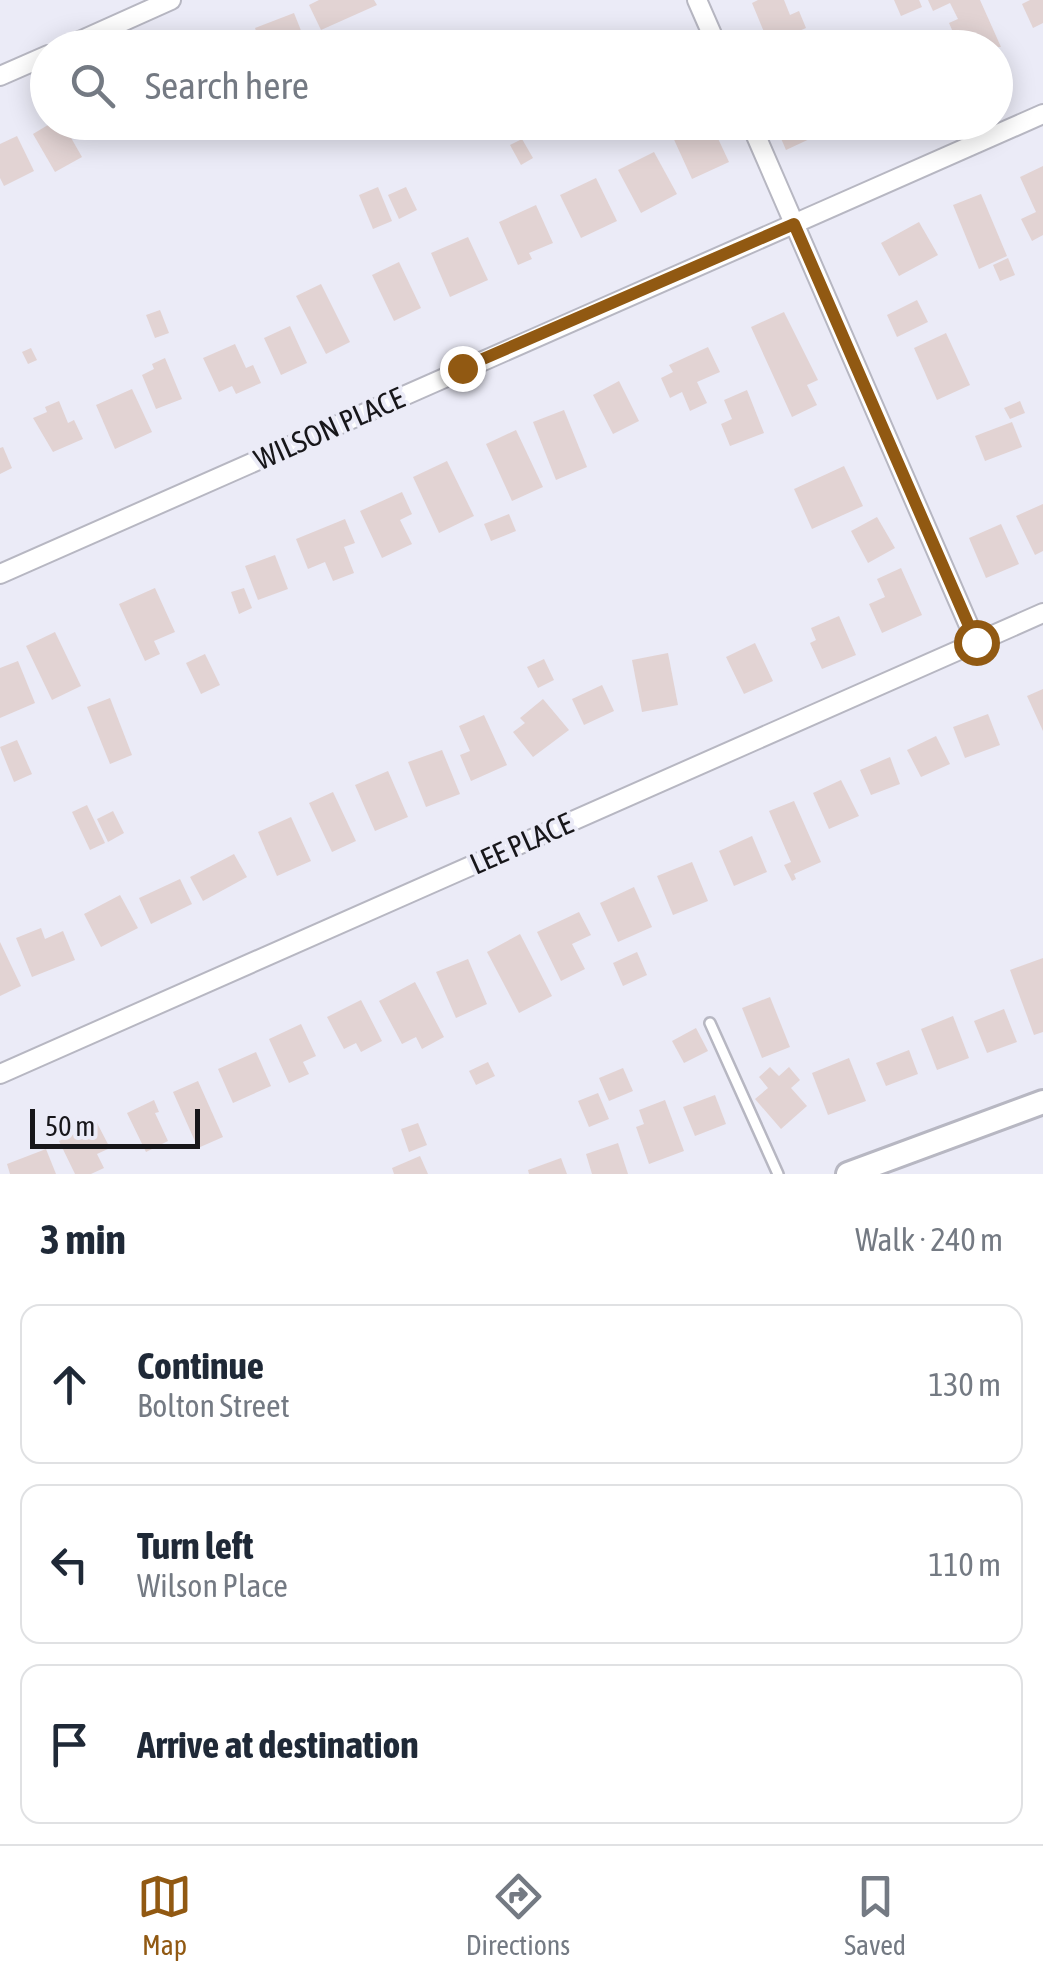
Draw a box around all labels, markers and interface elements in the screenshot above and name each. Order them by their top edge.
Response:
search box [30,30,1013,140]
icon: search [65,58,120,113]
text: Search here [145,64,309,107]
route end [440,346,486,392]
street label: WILSON PLACE [249,380,409,476]
route start [954,620,1000,666]
street label: LEE PLACE [464,805,578,881]
scale bar [30,1104,200,1148]
text: 50 m [45,1110,95,1142]
text: 3 min [40,1215,126,1263]
text: Walk · 240 m [855,1221,1003,1258]
text: Continue [137,1344,264,1387]
icon: ahead [42,1357,97,1412]
text: 130 m [928,1366,1001,1403]
text: Bolton Street [137,1387,290,1424]
text: Turn left [137,1524,253,1567]
icon: left [42,1537,97,1592]
text: 110 m [928,1546,1001,1583]
text: Wilson Place [137,1567,288,1604]
icon: arrive [42,1717,97,1772]
text: Arrive at destination [137,1723,419,1766]
tab: Map [137,1869,192,1961]
tab: Directions [466,1869,570,1961]
tab: Saved [844,1869,906,1961]

